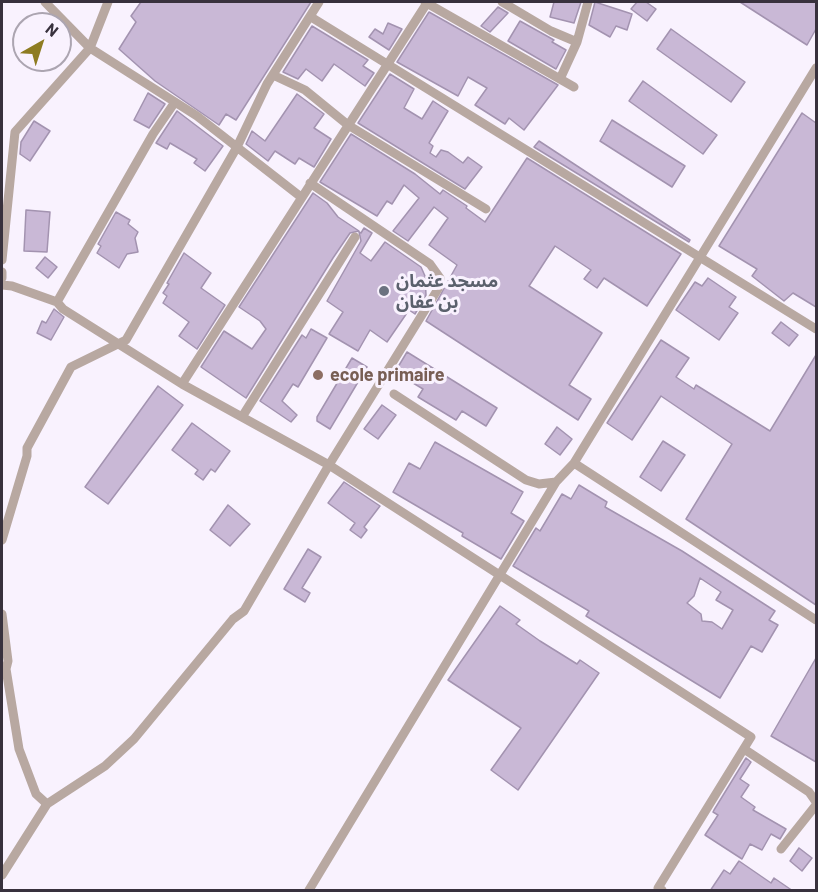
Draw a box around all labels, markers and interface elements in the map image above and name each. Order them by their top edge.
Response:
north arrow [12,12,72,72]
text: N [42,18,62,40]
place label: مسجد عثمان بن عفان [396,270,498,312]
marker: مسجد عثمان بن عفان [377,284,391,298]
place label: ecole primaire [330,364,445,386]
marker: ecole primaire [311,368,325,382]

